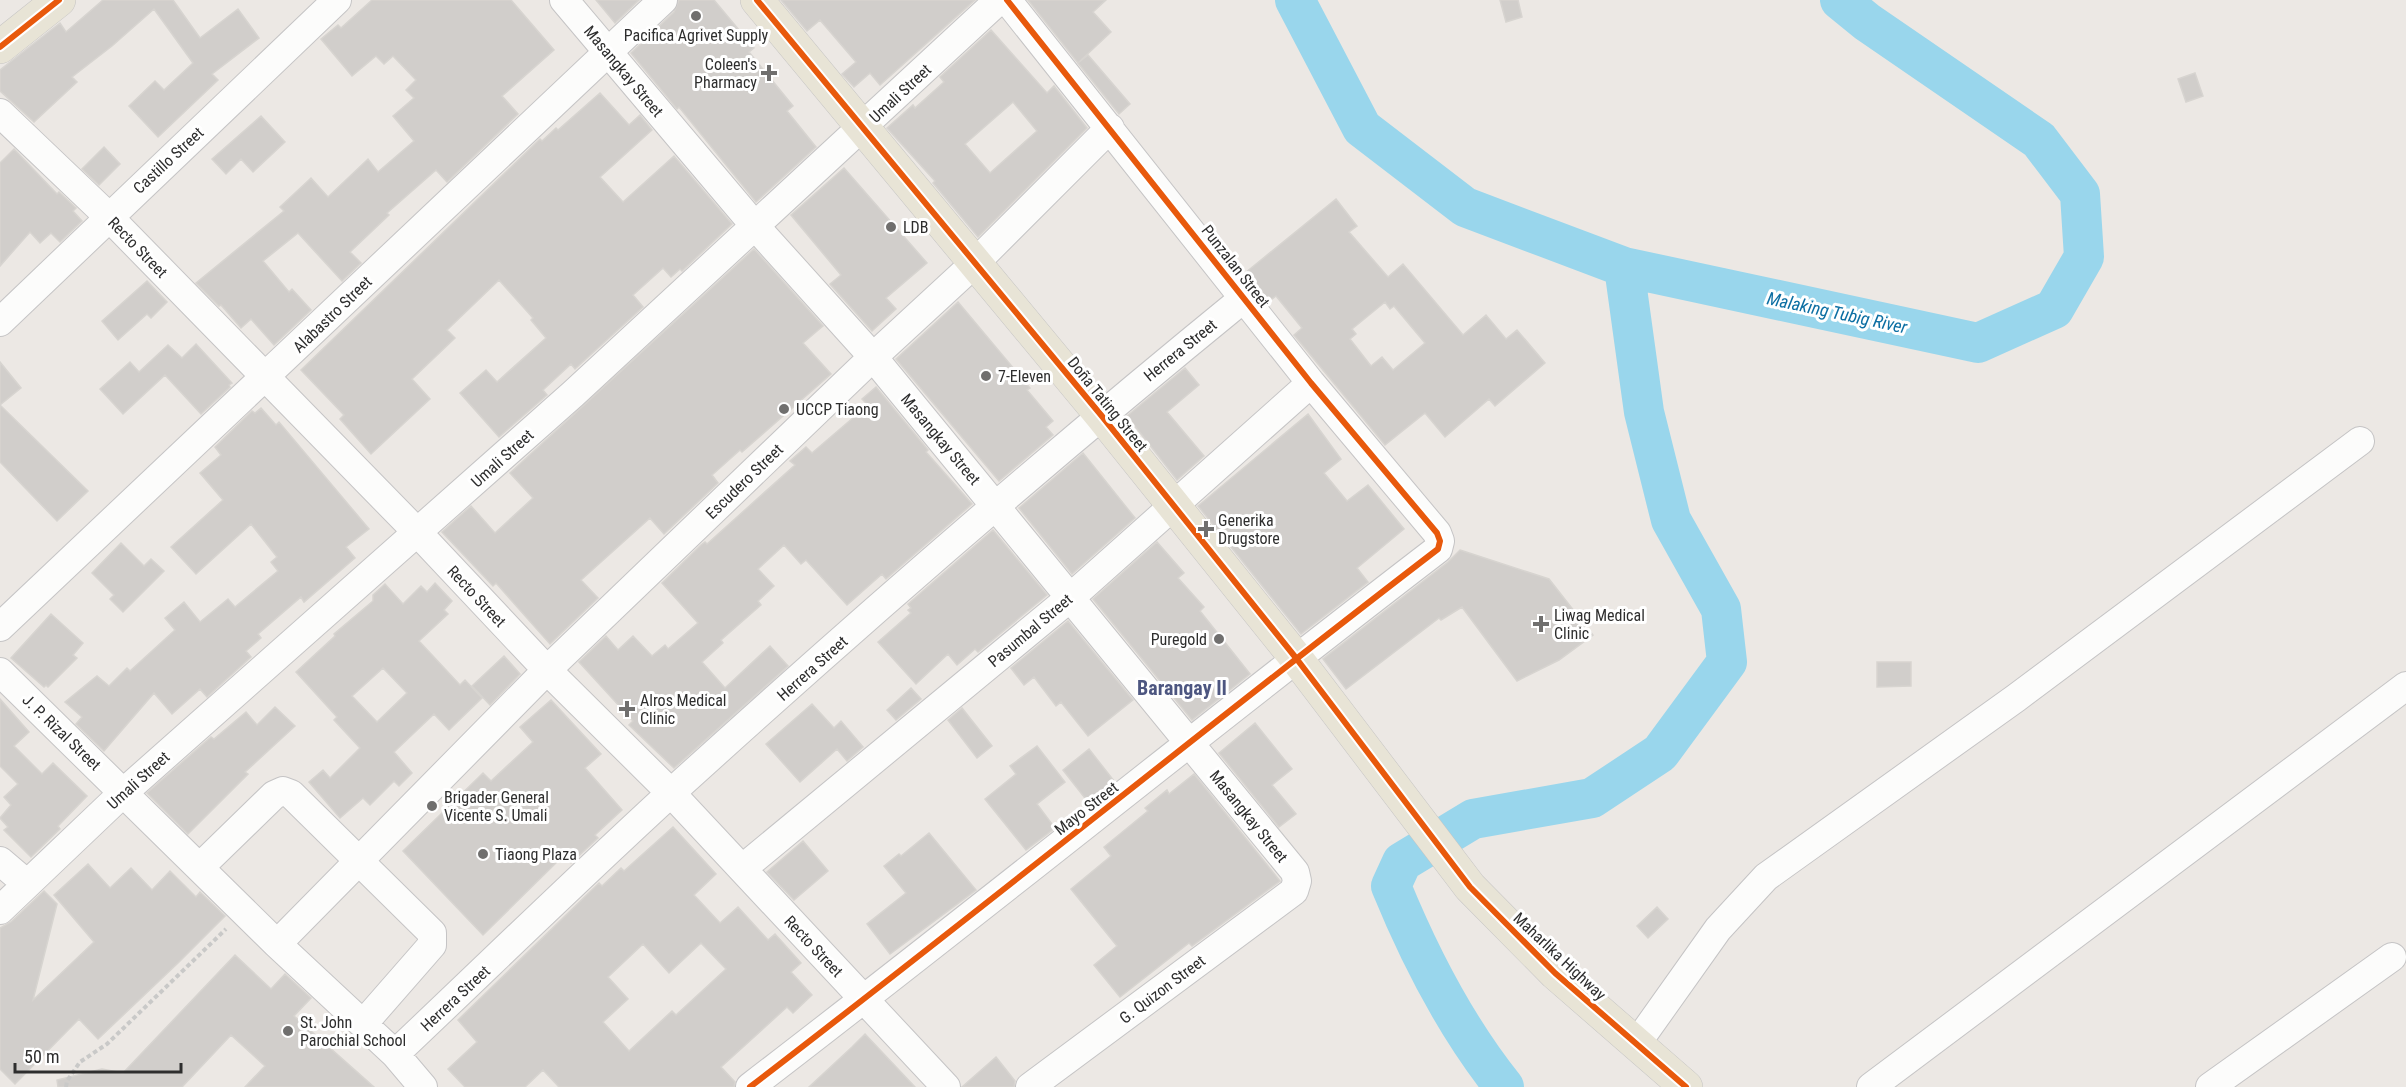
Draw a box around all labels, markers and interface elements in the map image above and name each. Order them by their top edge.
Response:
marker: Pacifica Agrivet Supply [689,9,703,23]
street label: Masangkay Street [580,22,667,121]
place label: Pacifica Agrivet Supply [624,26,769,45]
place label: Coleen's Pharmacy [694,55,757,92]
street label: Umali Street [866,60,935,127]
marker: Coleen's Pharmacy [762,66,776,80]
street label: Castillo Street [129,123,208,198]
street label: Recto Street [104,213,171,282]
place label: LDB [903,218,928,237]
marker: LDB [884,220,898,234]
street label: Punzalan Street [1198,221,1274,311]
street label: Alabastro Street [289,272,376,357]
water label: Malaking Tubig River [1765,287,1910,338]
street label: Herrera Street [1140,315,1221,385]
street label: Doña Tating Street [1064,353,1152,456]
place label: 7-Eleven [998,367,1051,386]
marker: 7-Eleven [979,369,993,383]
street label: Masangkay Street [897,390,984,489]
place label: UCCP Tiaong [796,400,879,419]
marker: UCCP Tiaong [777,402,791,416]
street label: Umali Street [467,425,538,491]
street label: Escudero Street [702,440,787,523]
place label: Generika Drugstore [1218,511,1280,548]
marker: Generika Drugstore [1199,522,1213,536]
street label: Recto Street [443,562,510,631]
street label: Pasumbal Street [984,590,1076,671]
place label: Liwag Medical Clinic [1554,606,1645,643]
marker: Liwag Medical Clinic [1532,615,1550,633]
place label: Puregold [1151,630,1207,649]
street label: Herrera Street [773,632,852,705]
marker: Puregold [1212,632,1226,646]
district label: Barangay II [1137,676,1227,700]
street label: J. P. Rizal Street [19,690,105,775]
place label: Alros Medical Clinic [640,691,727,728]
marker: Alros Medical Clinic [618,700,636,718]
street label: Umali Street [103,747,174,813]
street label: Masangkay Street [1206,766,1292,866]
street label: Mayo Street [1051,778,1122,839]
place label: Brigader General Vicente S. Umali [444,788,549,825]
marker: Brigader General Vicente S. Umali [425,799,439,813]
place label: Tiaong Plaza [495,845,577,864]
marker: Tiaong Plaza [476,847,490,861]
street label: Maharlika Highway [1509,909,1610,1004]
street label: Recto Street [780,912,847,981]
street label: G. Quizon Street [1116,951,1209,1028]
street label: Herrera Street [417,961,494,1035]
place label: St. John Parochial School [300,1013,406,1050]
marker: St. John Parochial School [281,1024,295,1038]
scale bar [15,1036,182,1074]
text: 50 m [24,1046,59,1067]

